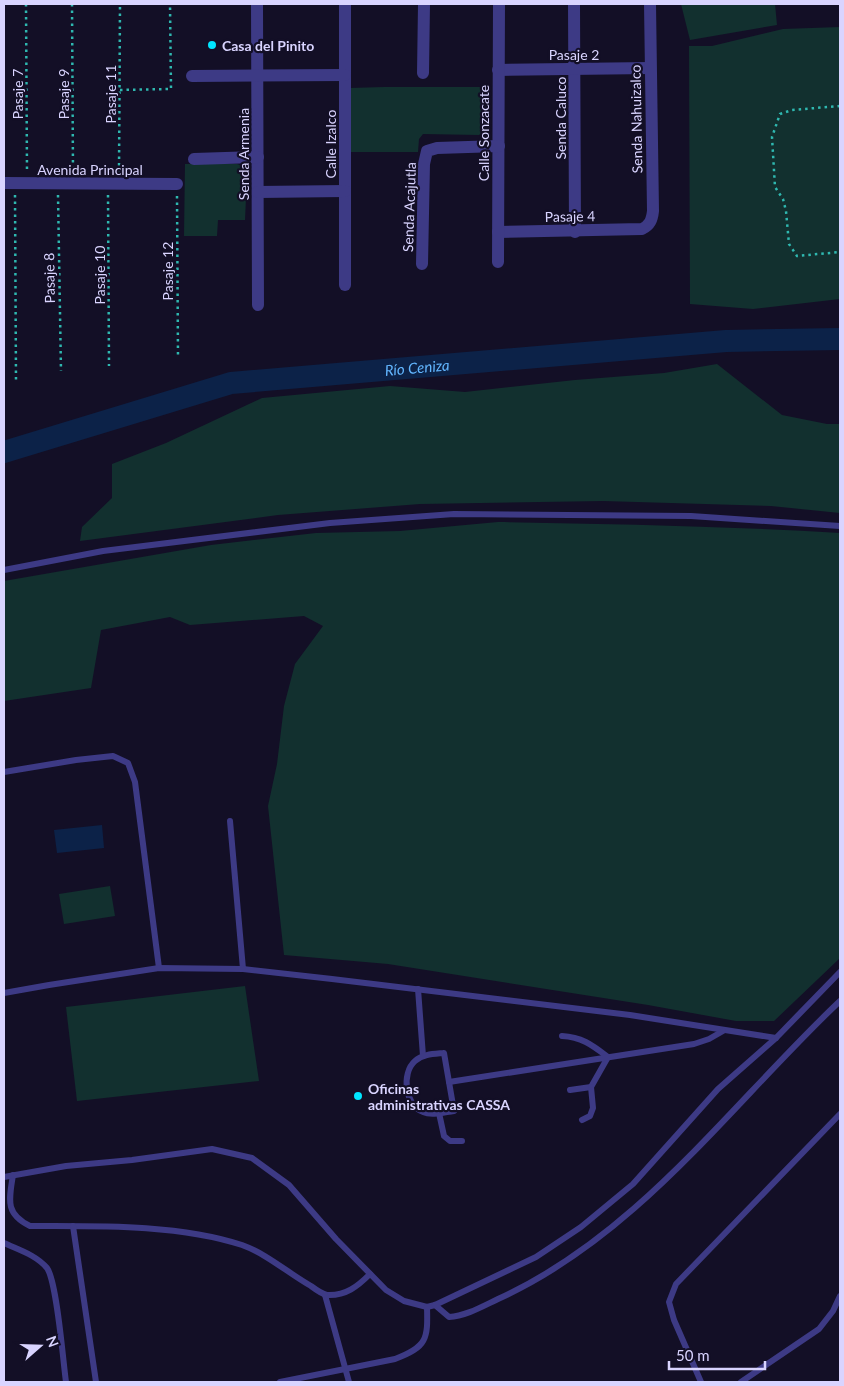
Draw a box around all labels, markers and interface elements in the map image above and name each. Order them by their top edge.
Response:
place label: Casa del Pinito [222,37,314,54]
marker: Casa del Pinito [206,39,218,51]
street label: Pasaje 2 [549,46,599,63]
street label: Senda Nahuizalco [627,64,645,173]
street label: Pasaje 11 [102,65,119,123]
street label: Pasaje 7 [9,69,26,119]
street label: Pasaje 9 [55,69,72,119]
street label: Senda Caluco [552,76,569,160]
street label: Calle Sonzacate [475,85,492,181]
street label: Senda Armenia [235,108,252,200]
street label: Calle Izalco [322,110,339,178]
street label: Avenida Principal [37,161,143,178]
street label: Senda Acajutla [399,162,419,252]
street label: Pasaje 4 [545,207,595,225]
street label: Pasaje 12 [159,242,176,300]
street label: Pasaje 10 [91,246,108,304]
street label: Pasaje 8 [40,253,58,303]
water label: Río Ceniza [384,355,451,379]
place label: Oficinas administrativas CASSA [368,1080,510,1113]
marker: Oficinas administrativas CASSA [352,1090,364,1102]
north arrow [15,1321,65,1371]
text: N [43,1333,63,1349]
scale bar [669,1338,765,1370]
text: 50 m [676,1346,710,1364]

